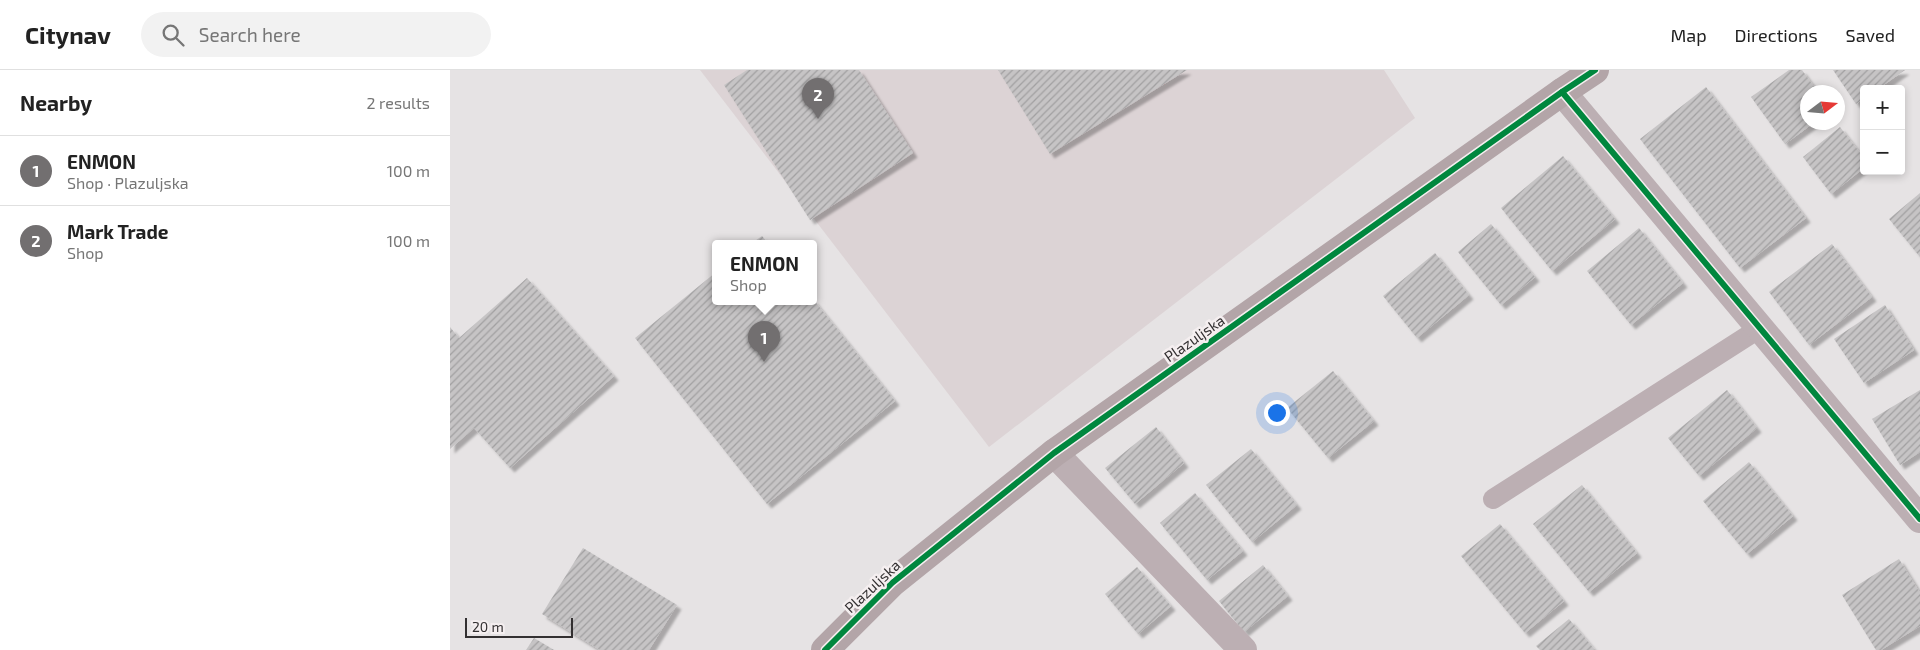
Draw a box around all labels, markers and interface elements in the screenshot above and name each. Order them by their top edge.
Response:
search box [141,12,491,57]
text: Citynav [25,20,111,49]
icon: search [159,21,187,49]
text: Search here [199,23,301,46]
text: Map [1670,24,1707,46]
text: Directions [1735,24,1818,46]
text: Saved [1846,24,1895,46]
pin: 2 [802,78,834,119]
north arrow [1800,85,1845,130]
map controls [1860,85,1905,175]
button: + [1860,85,1905,130]
text: Nearby [20,90,92,115]
text: 2 results [367,93,430,112]
button: − [1860,130,1905,175]
text: ENMON [67,150,136,173]
text: 1 [33,161,39,180]
text: 100 m [387,161,430,180]
text: Shop · Plazuljska [67,173,189,192]
text: Mark Trade [67,220,168,243]
text: 2 [31,231,41,250]
text: 100 m [387,231,430,250]
popup [712,240,817,305]
text: Shop [67,243,104,262]
text: ENMON [730,252,799,275]
text: Shop [730,275,767,294]
street label: Plazuljska [1160,311,1228,366]
pin: 1 [748,321,780,362]
your location [1264,400,1290,426]
street label: Plazuljska [840,556,904,617]
scale bar [465,615,572,638]
text: 20 m [472,618,504,635]

